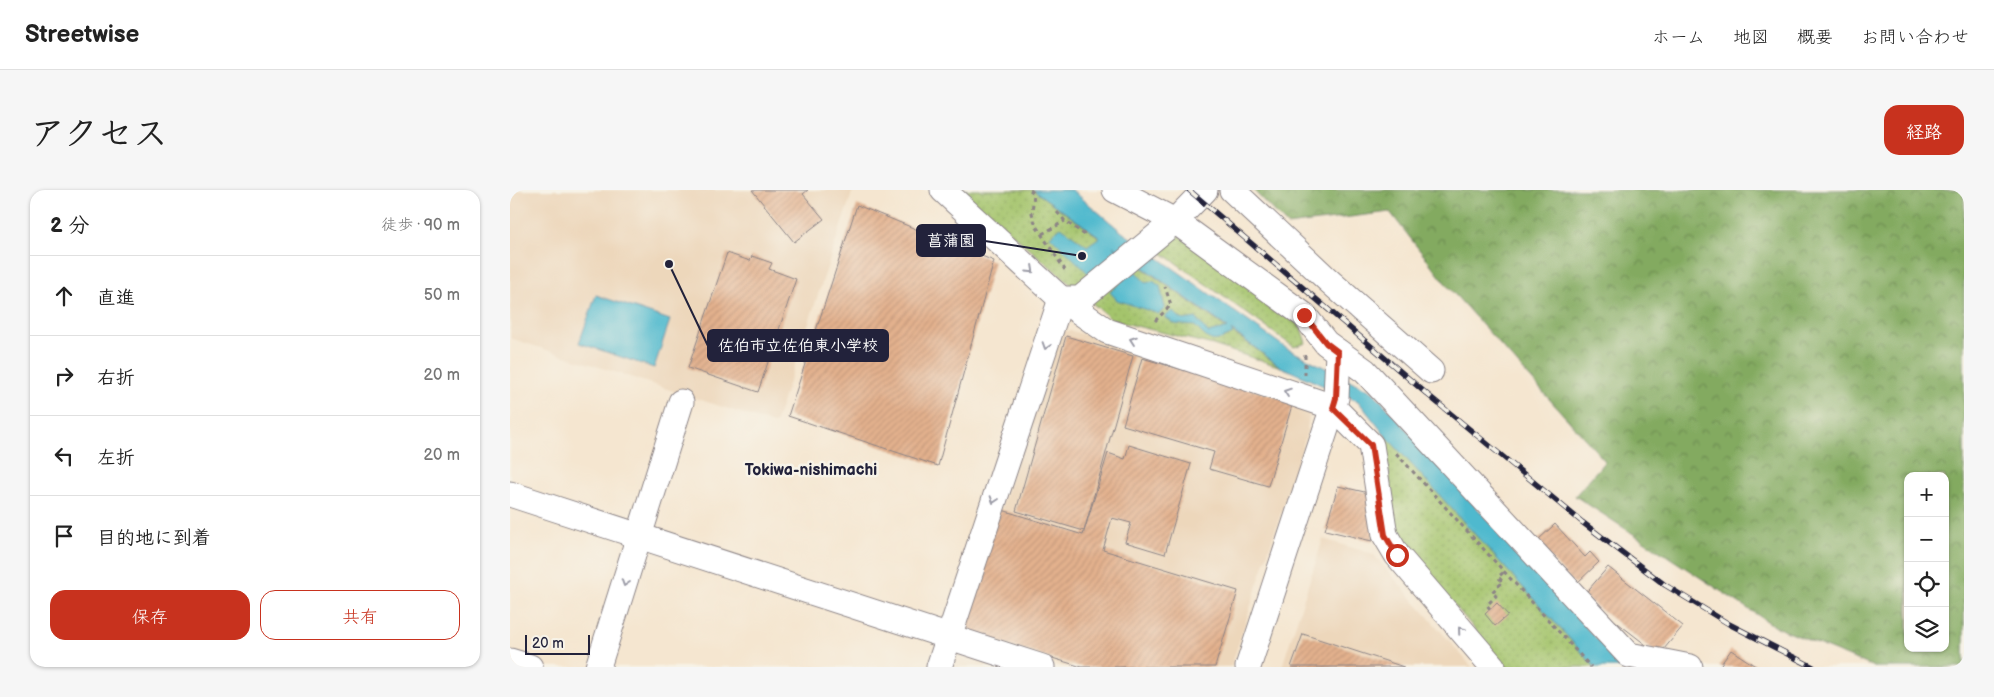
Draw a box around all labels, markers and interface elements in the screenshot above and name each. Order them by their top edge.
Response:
text: Streetwise [25,20,139,49]
text: ホーム [1652,27,1705,48]
text: 地図 [1733,27,1769,48]
text: 概要 [1797,27,1833,48]
text: お問い合わせ [1861,27,1969,48]
button: 経路 [1884,105,1964,155]
text: アクセス [30,113,168,156]
text: 2 分 [50,213,89,238]
text: 徒歩 · 90 m [381,216,460,235]
callout: 菖蒲園 [917,225,985,256]
text: 菖蒲園 [927,232,975,251]
one-way arrow [1025,264,1034,273]
icon: ahead [50,282,78,310]
text: 50 m [424,286,460,305]
text: 直進 [97,287,135,310]
route end [1293,304,1316,327]
callout: 佐伯市立佐伯東小学校 [708,330,888,361]
one-way arrow [1129,335,1138,345]
text: 佐伯市立佐伯東小学校 [718,337,878,356]
one-way arrow [1042,341,1052,349]
icon: right [50,362,78,390]
text: 20 m [424,366,460,385]
text: 右折 [97,367,135,390]
one-way arrow [1283,388,1292,398]
icon: left [50,442,78,470]
text: 20 m [424,446,460,465]
text: 左折 [97,447,135,470]
district label: Tokiwa-nishimachi [745,461,877,480]
map controls [1904,472,1949,652]
button: + [1904,472,1949,517]
one-way arrow [990,495,1000,503]
button: − [1904,517,1949,562]
icon: arrive [50,522,78,550]
text: 目的地に到着 [97,527,211,550]
route start [1386,544,1409,567]
button: locate [1904,562,1949,607]
one-way arrow [620,578,630,587]
button: 保存 [50,590,250,640]
button: 共有 [260,590,460,640]
button: layers [1904,607,1949,652]
one-way arrow [1458,627,1467,636]
scale bar [525,632,590,655]
text: 20 m [532,635,564,652]

